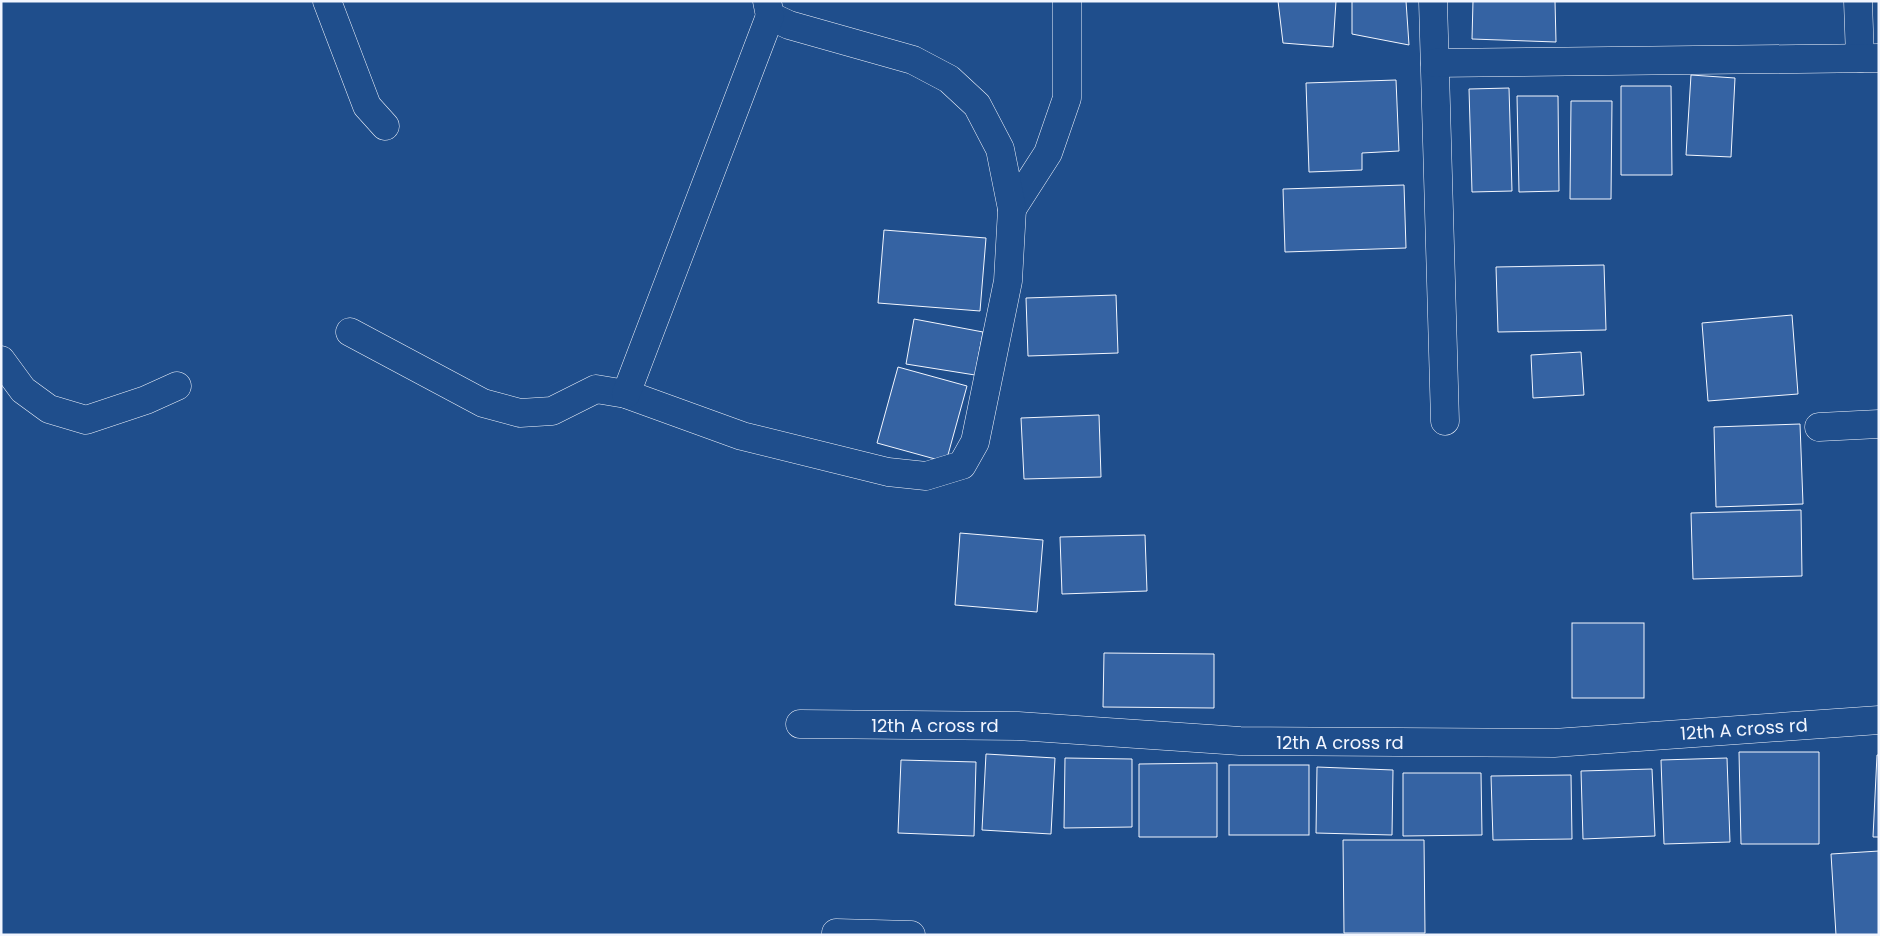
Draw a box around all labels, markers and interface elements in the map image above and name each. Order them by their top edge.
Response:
street label: 12th A cross rd [1679,712,1809,746]
street label: 12th A cross rd [871,713,999,738]
street label: 12th A cross rd [1276,730,1404,755]

